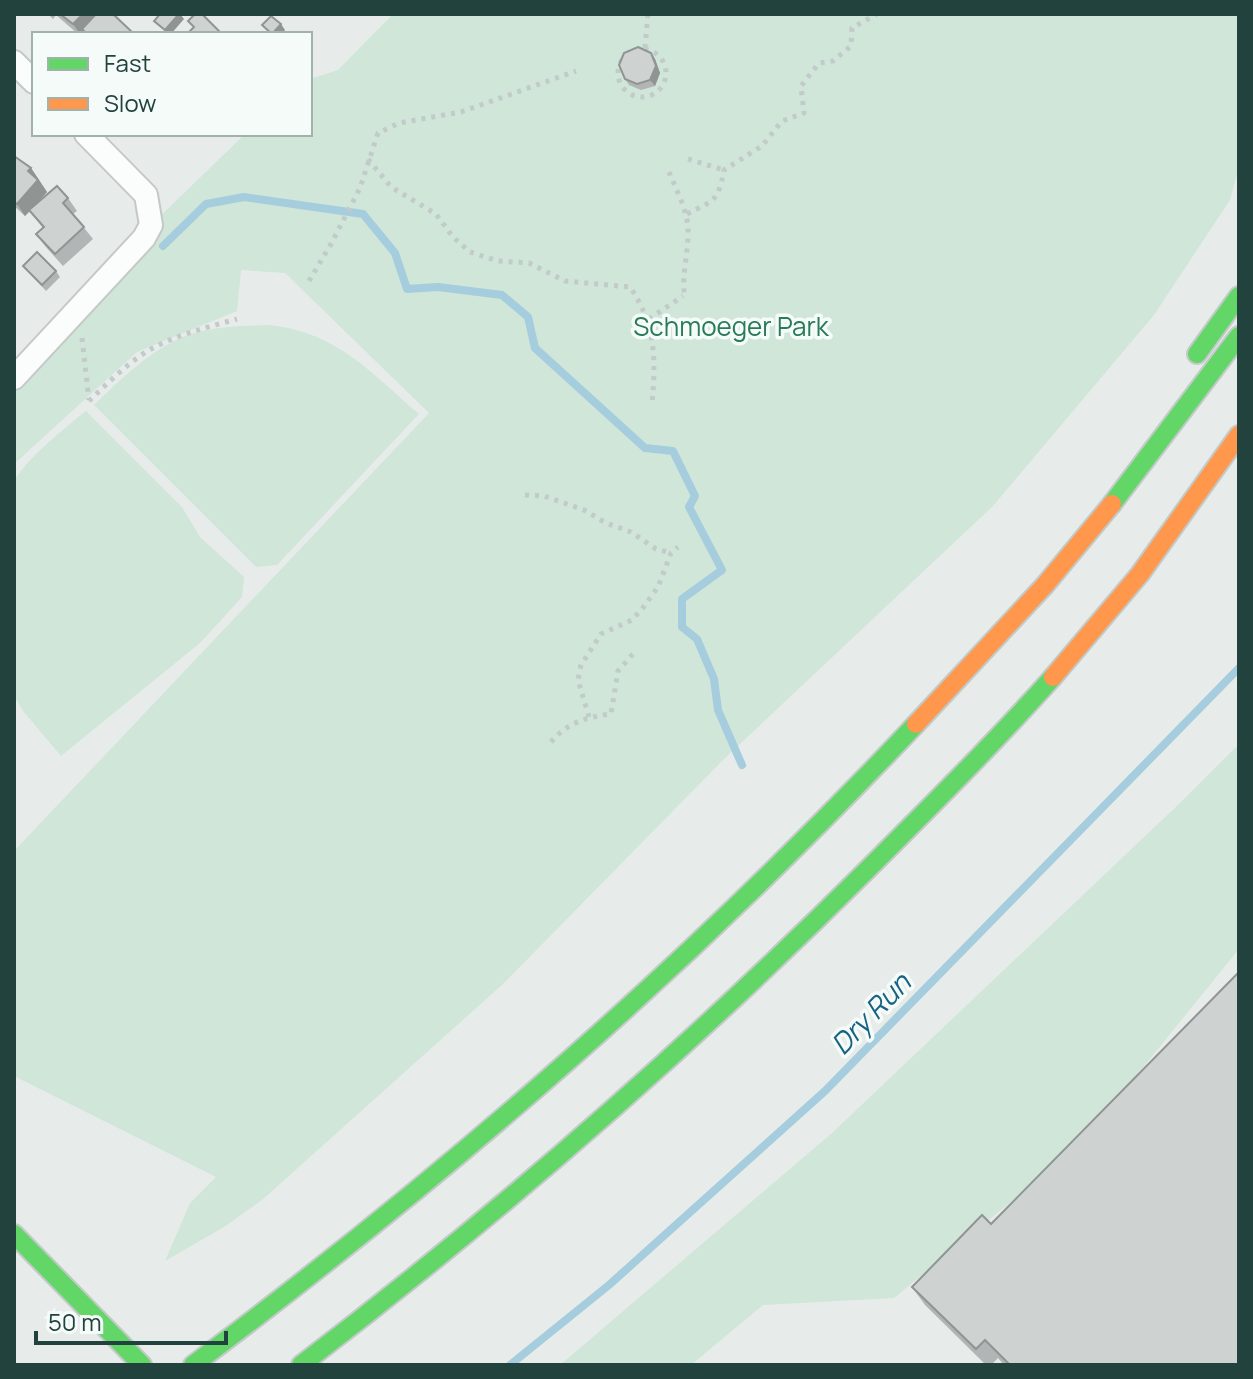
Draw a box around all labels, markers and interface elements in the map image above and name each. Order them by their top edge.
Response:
legend [32,32,312,136]
text: Fast [104,46,151,79]
text: Slow [104,86,157,119]
park label: Schmoeger Park [633,308,830,344]
water label: Dry Run [822,963,919,1062]
scale bar [36,1295,226,1345]
text: 50 m [48,1305,102,1338]

